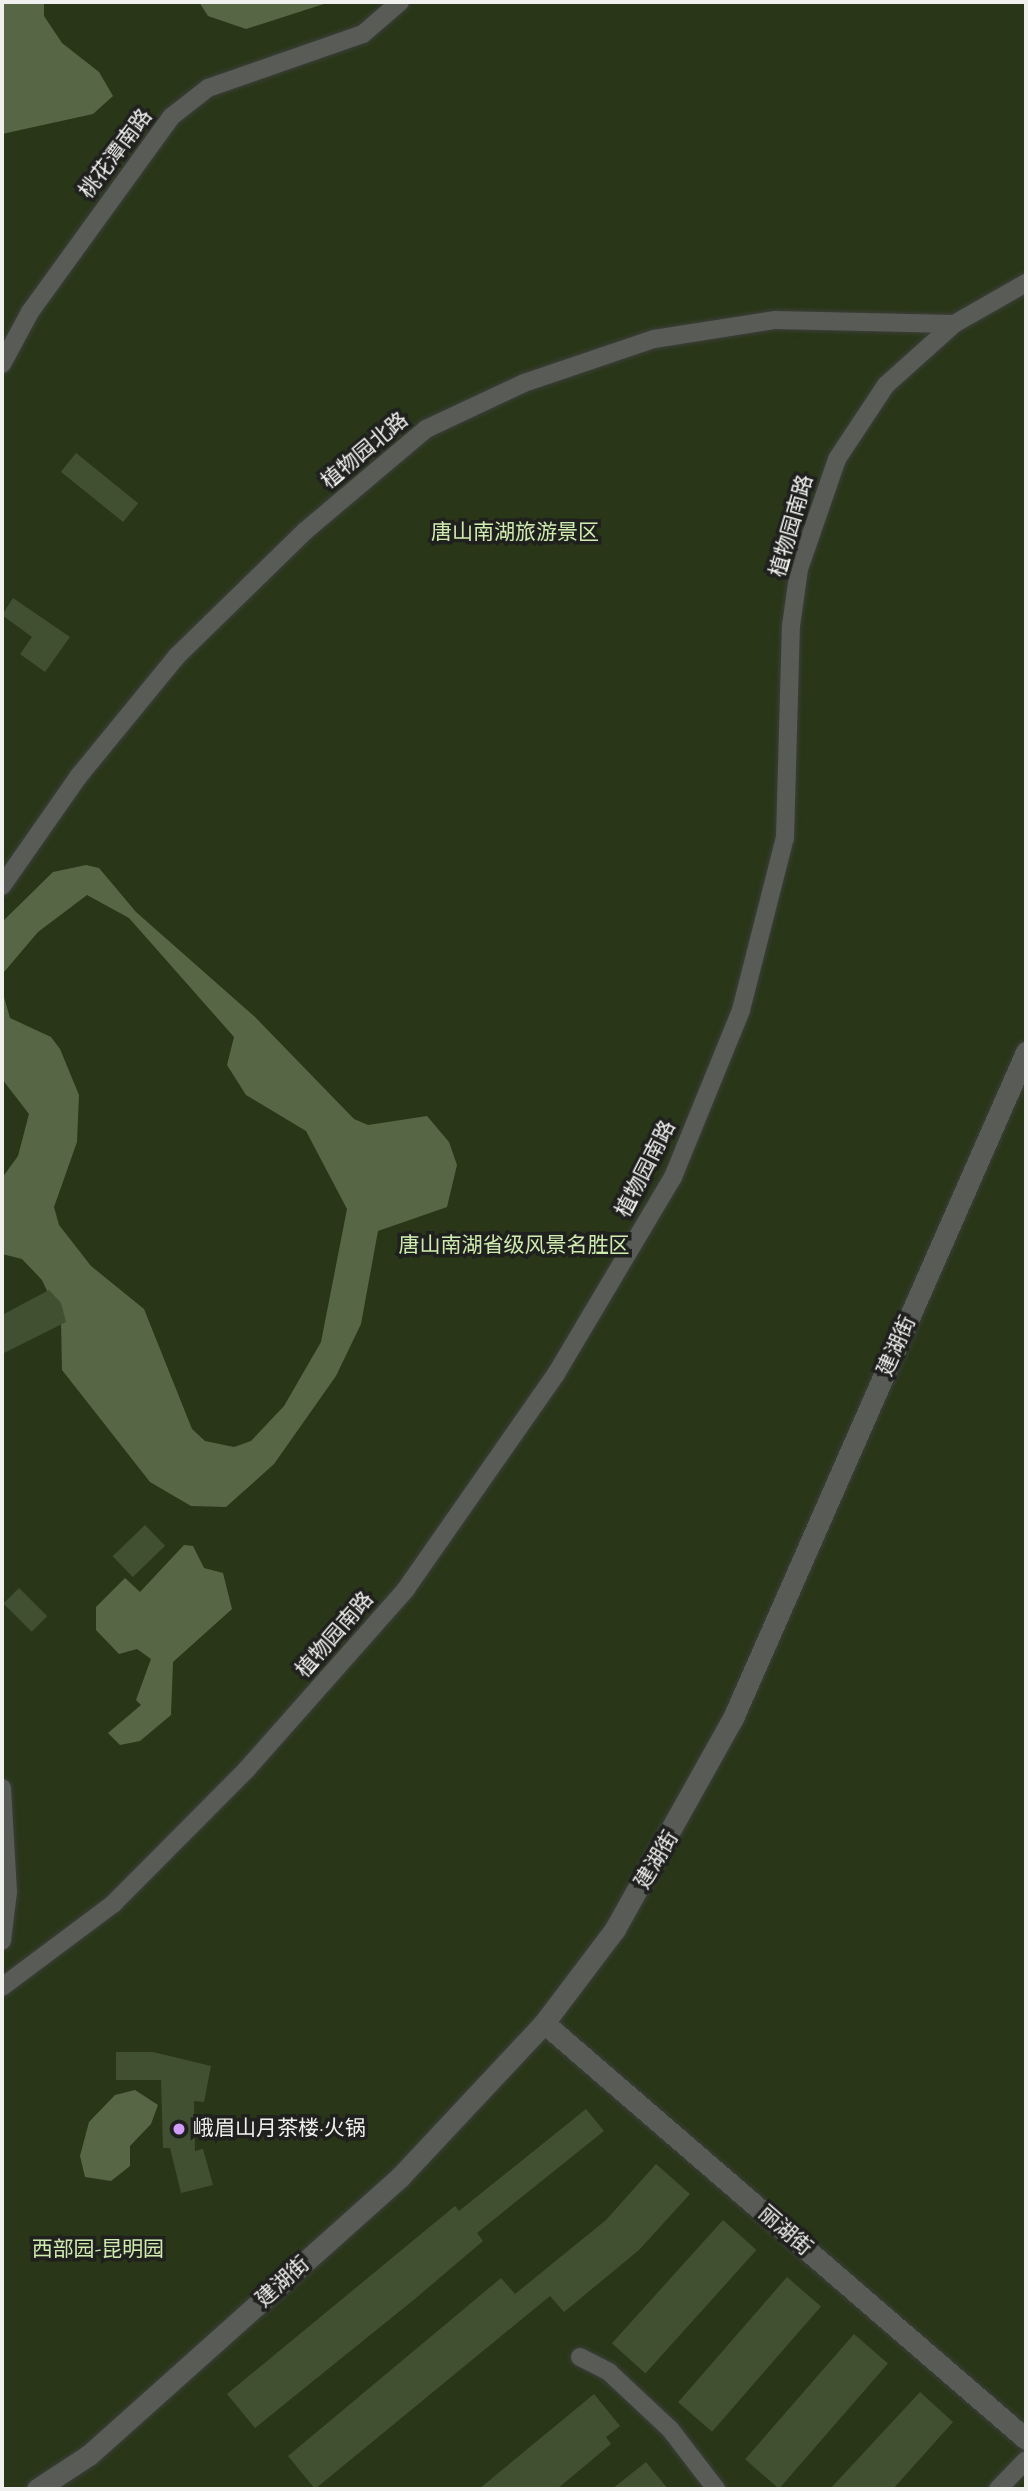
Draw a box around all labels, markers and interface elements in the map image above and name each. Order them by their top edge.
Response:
street label: 桃花潭南路 [74,104,158,204]
street label: 植物园北路 [317,408,413,494]
street label: 植物园南路 [765,472,819,580]
park label: 唐山南湖旅游景区 [431,520,599,546]
street label: 植物园南路 [611,1117,681,1221]
park label: 唐山南湖省级风景名胜区 [399,1233,629,1259]
street label: 建湖街 [873,1312,921,1380]
street label: 植物园南路 [291,1587,379,1683]
street label: 建湖街 [630,1827,684,1893]
place label: 峨眉山月茶楼·火锅 [193,2116,366,2142]
marker: 峨眉山月茶楼·火锅 [171,2121,187,2137]
street label: 丽湖街 [753,2201,817,2261]
park label: 西部园-昆明园 [32,2237,164,2263]
street label: 建湖街 [251,2252,315,2312]

